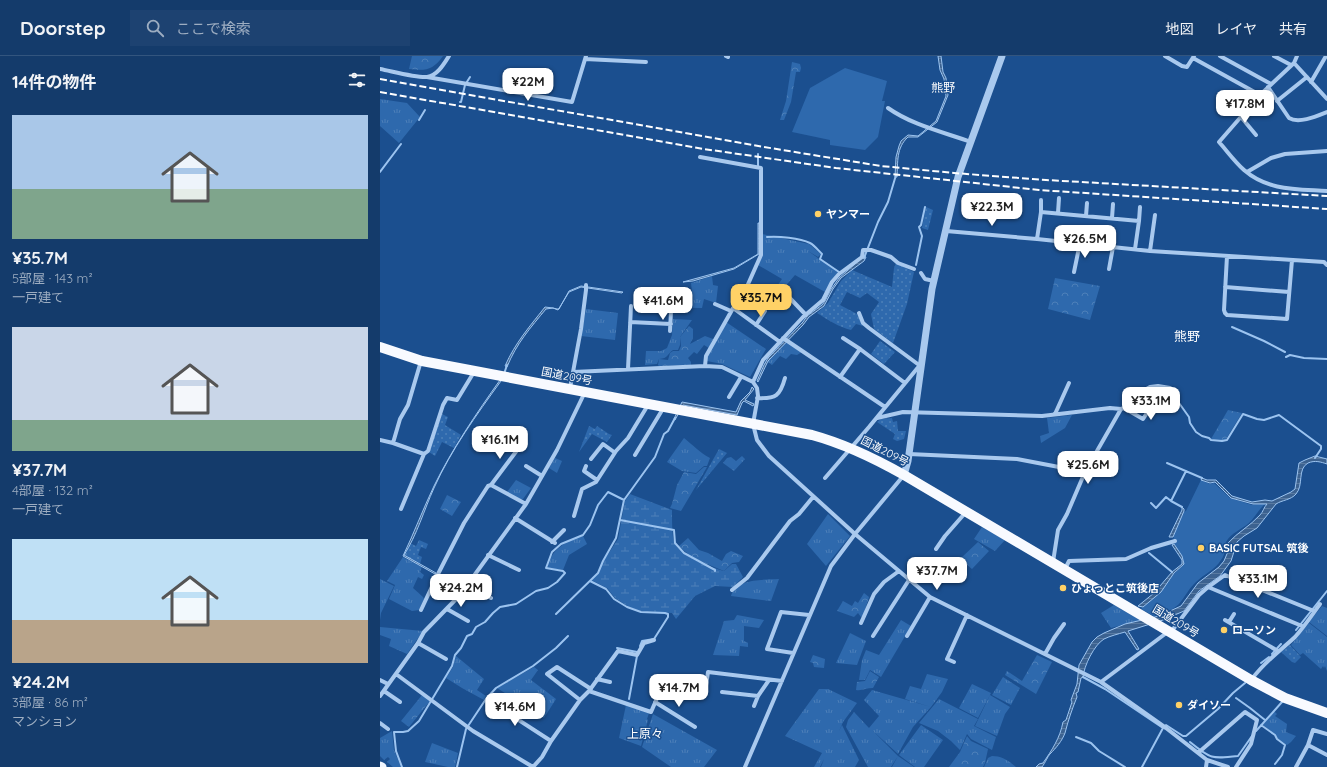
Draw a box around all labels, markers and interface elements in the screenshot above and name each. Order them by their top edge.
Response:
search box [130,10,410,46]
text: Doorstep [20,16,106,40]
icon: search [144,17,166,39]
text: ここで検索 [176,19,251,38]
text: 地図 [1165,20,1193,38]
text: レイヤ [1215,20,1257,38]
text: 共有 [1279,20,1307,38]
pin: ¥22M [504,68,552,102]
icon: filters [346,69,368,91]
text: 14件の物件 [12,71,97,92]
text: ¥22M [511,73,545,89]
district label: 熊野 [931,80,955,95]
pin: ¥17.8M [1212,90,1278,124]
text: ¥17.8M [1225,95,1265,111]
icon: home [154,141,226,213]
pin: ¥22.3M [959,193,1025,227]
text: ¥22.3M [970,198,1014,214]
place label: ヤンマー [826,207,870,221]
marker: ヤンマー [813,209,823,219]
pin: ¥26.5M [1052,225,1118,259]
text: ¥26.5M [1063,230,1107,246]
text: ¥35.7M [12,247,68,268]
text: 5部屋 · 143 m² [12,270,93,286]
pin: ¥35.7M [728,284,794,318]
pin: ¥41.6M [630,287,696,321]
text: 一戸建て [12,289,64,305]
text: ¥35.7M [740,289,782,305]
text: ¥41.6M [642,292,684,308]
district label: 熊野 [1174,328,1200,344]
icon: home [154,353,226,425]
street label: 国道209号 [540,364,594,388]
pin: ¥33.1M [1118,387,1184,421]
text: ¥33.1M [1131,392,1171,408]
pin: ¥16.1M [467,426,533,460]
text: ¥16.1M [481,431,519,447]
street label: 国道209号 [859,433,911,469]
pin: ¥25.6M [1055,451,1121,485]
text: ¥25.6M [1066,456,1110,472]
text: ¥37.7M [12,459,67,480]
text: 4部屋 · 132 m² [12,482,93,498]
text: 一戸建て [12,501,64,517]
place label: BASIC FUTSAL 筑後 [1209,541,1308,555]
marker: BASIC FUTSAL 筑後 [1196,543,1206,553]
pin: ¥37.7M [904,557,970,591]
text: ¥37.7M [916,562,958,578]
icon: home [154,565,226,637]
pin: ¥33.1M [1225,565,1291,599]
text: ¥33.1M [1238,570,1278,586]
pin: ¥24.2M [428,574,494,608]
text: ¥24.2M [439,579,483,595]
place label: ひょっとこ筑後店 [1071,581,1159,595]
marker: ひょっとこ筑後店 [1058,583,1068,593]
street label: 国道209号 [1150,602,1202,640]
place label: ローソン [1232,623,1276,637]
marker: ローソン [1219,625,1229,635]
text: ¥24.2M [12,671,70,692]
pin: ¥14.7M [646,674,712,708]
text: ¥14.7M [658,679,700,695]
pin: ¥14.6M [482,693,548,727]
text: 3部屋 · 86 m² [12,694,88,710]
text: ¥14.6M [494,698,536,714]
place label: ダイソー [1187,698,1231,712]
marker: ダイソー [1174,700,1184,710]
text: マンション [12,713,77,729]
district label: 上原々 [627,726,663,741]

